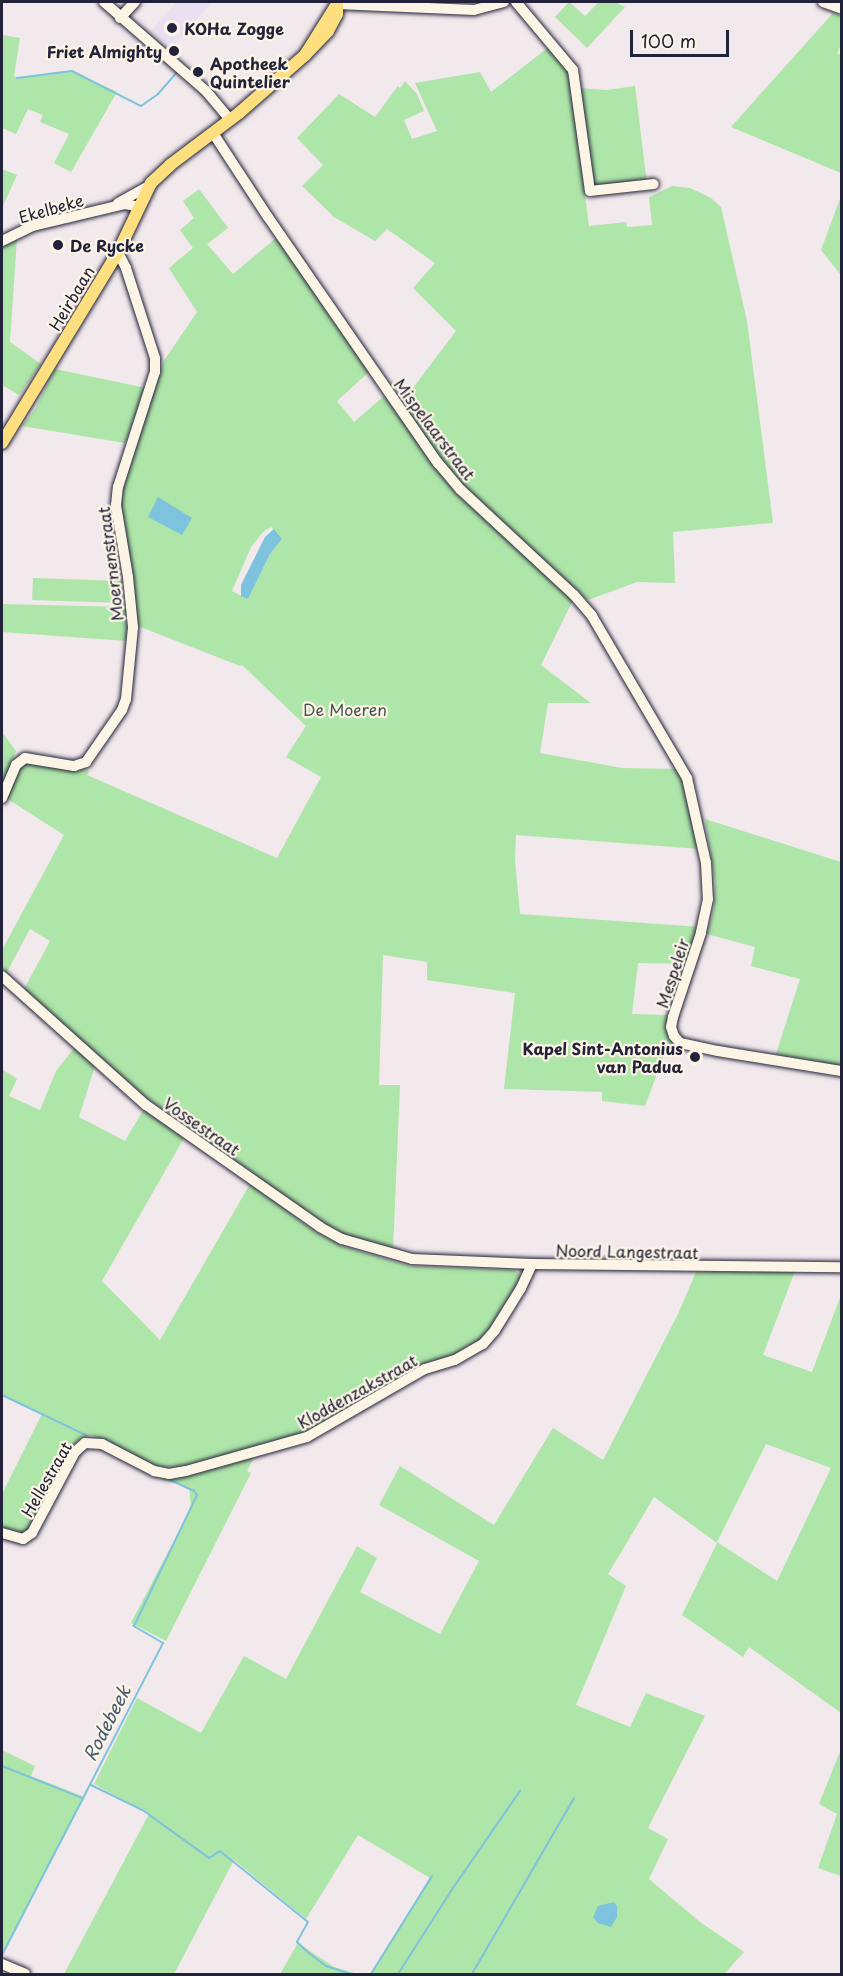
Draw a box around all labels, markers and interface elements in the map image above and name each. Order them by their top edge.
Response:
place label: KOHa Zogge [184,18,284,38]
scale bar [633,18,732,56]
marker: KOHa Zogge [165,21,179,35]
text: 100 m [641,27,696,54]
place label: Friet Almighty [46,41,162,61]
marker: Friet Almighty [167,44,181,58]
place label: Apotheek Quintelier [210,53,290,91]
marker: Apotheek Quintelier [191,65,205,79]
street label: Ekelbeke [16,190,86,226]
place label: De Rycke [70,235,145,255]
marker: De Rycke [51,238,65,252]
street label: Heirbaan [44,262,98,334]
street label: Mispelaarstraat [391,374,479,484]
street label: Moernenstraat [93,506,127,622]
park label: De Moeren [303,699,387,719]
street label: Mespeleir [652,936,692,1010]
place label: Kapel Sint-Antonius van Padua [522,1038,683,1076]
marker: Kapel Sint-Antonius van Padua [688,1050,702,1064]
street label: Vossestraat [160,1093,244,1159]
street label: Noord Langestraat [554,1240,700,1262]
street label: Kloddenzakstraat [294,1350,420,1432]
street label: Hellestraat [17,1438,75,1520]
water label: Rodebeek [79,1682,135,1764]

